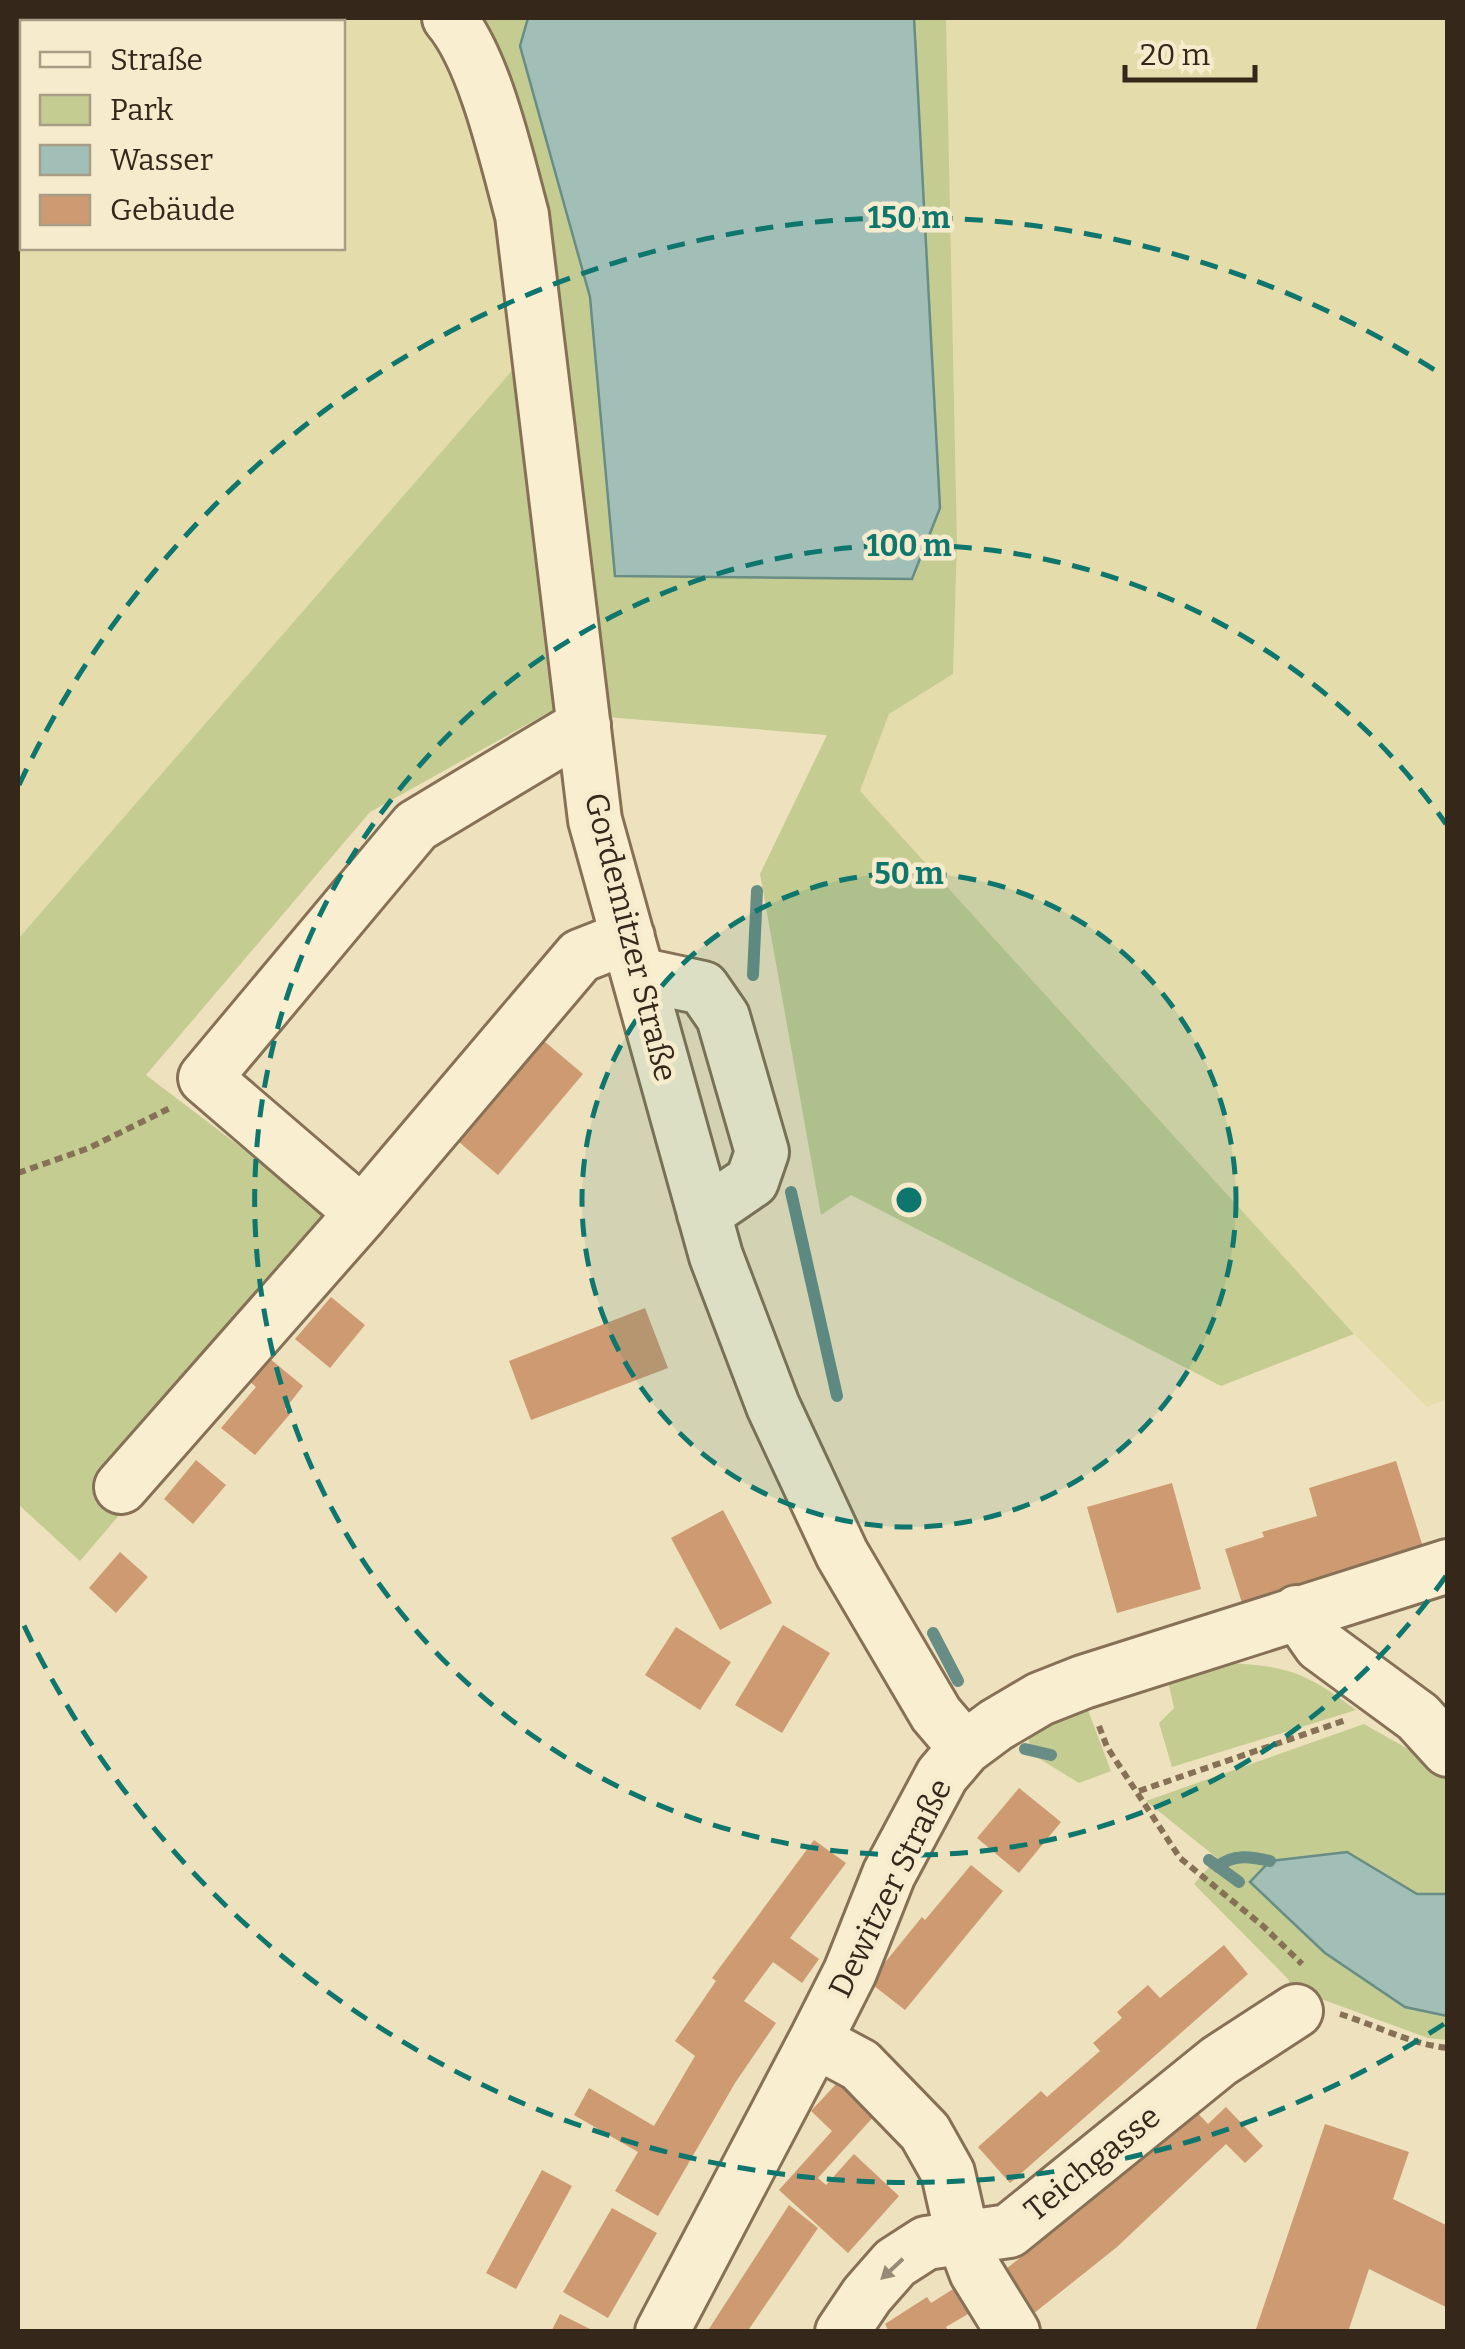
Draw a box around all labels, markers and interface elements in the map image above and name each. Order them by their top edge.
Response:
legend [20,20,345,250]
scale bar [1125,20,1255,82]
text: 20 m [1140,37,1211,73]
text: Straße [110,42,203,78]
text: Park [110,92,173,128]
text: Wasser [110,142,213,178]
text: Gebäude [110,192,235,228]
text: 150 m [868,200,951,236]
text: 100 m [866,528,952,564]
street label: Gordemitzer Straße [577,789,685,1085]
text: 50 m [874,856,944,892]
centre of rings [891,1182,927,1218]
street label: Dewitzer Straße [821,1772,959,2004]
street label: Teichgasse [1017,2097,1167,2229]
one-way arrow [880,2257,904,2280]

